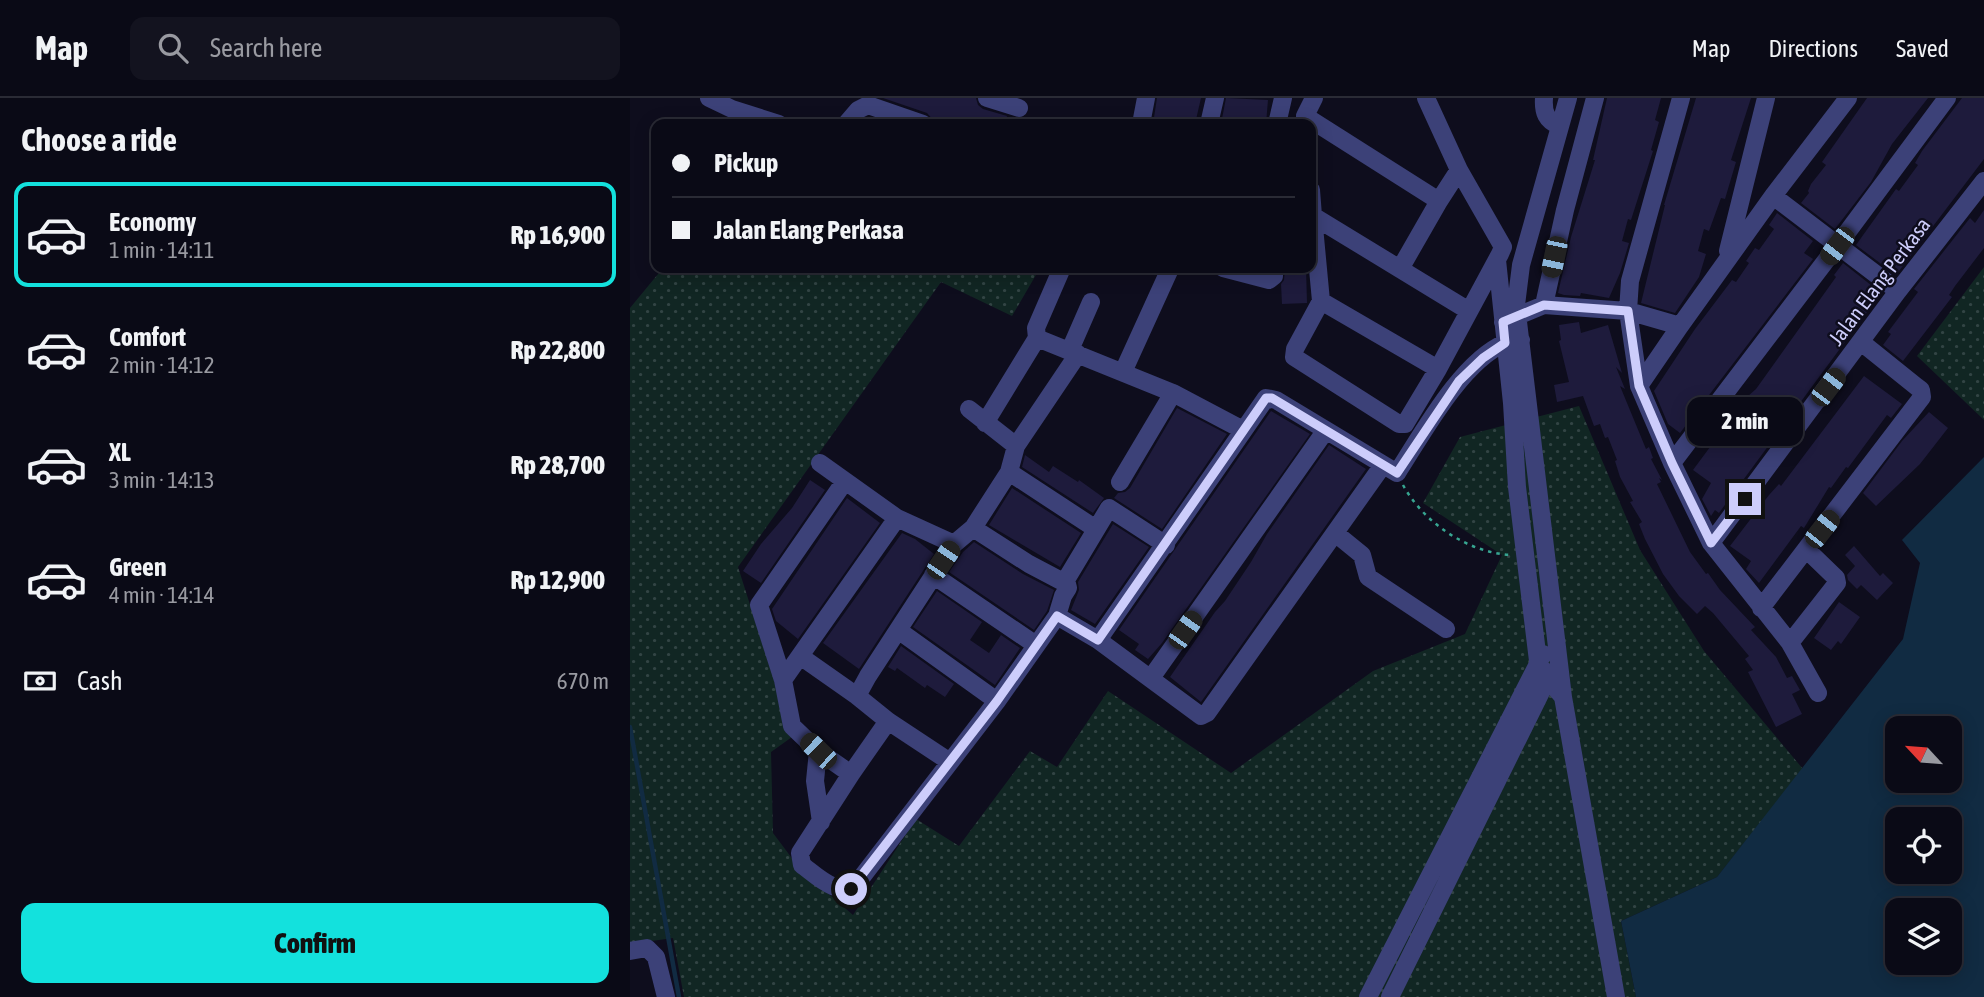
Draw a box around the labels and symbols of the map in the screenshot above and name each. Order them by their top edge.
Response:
street label: Jalan Elang Perkasa [1823,213,1935,349]
car [1816,223,1859,269]
car [1540,234,1569,280]
car [1807,364,1850,410]
callout: 2 min [1687,398,1803,446]
route end [1729,483,1761,515]
car [1801,506,1844,552]
car [923,537,964,583]
car [1165,607,1206,653]
north arrow [1885,716,1962,793]
car [796,729,841,773]
route start [835,873,867,905]

